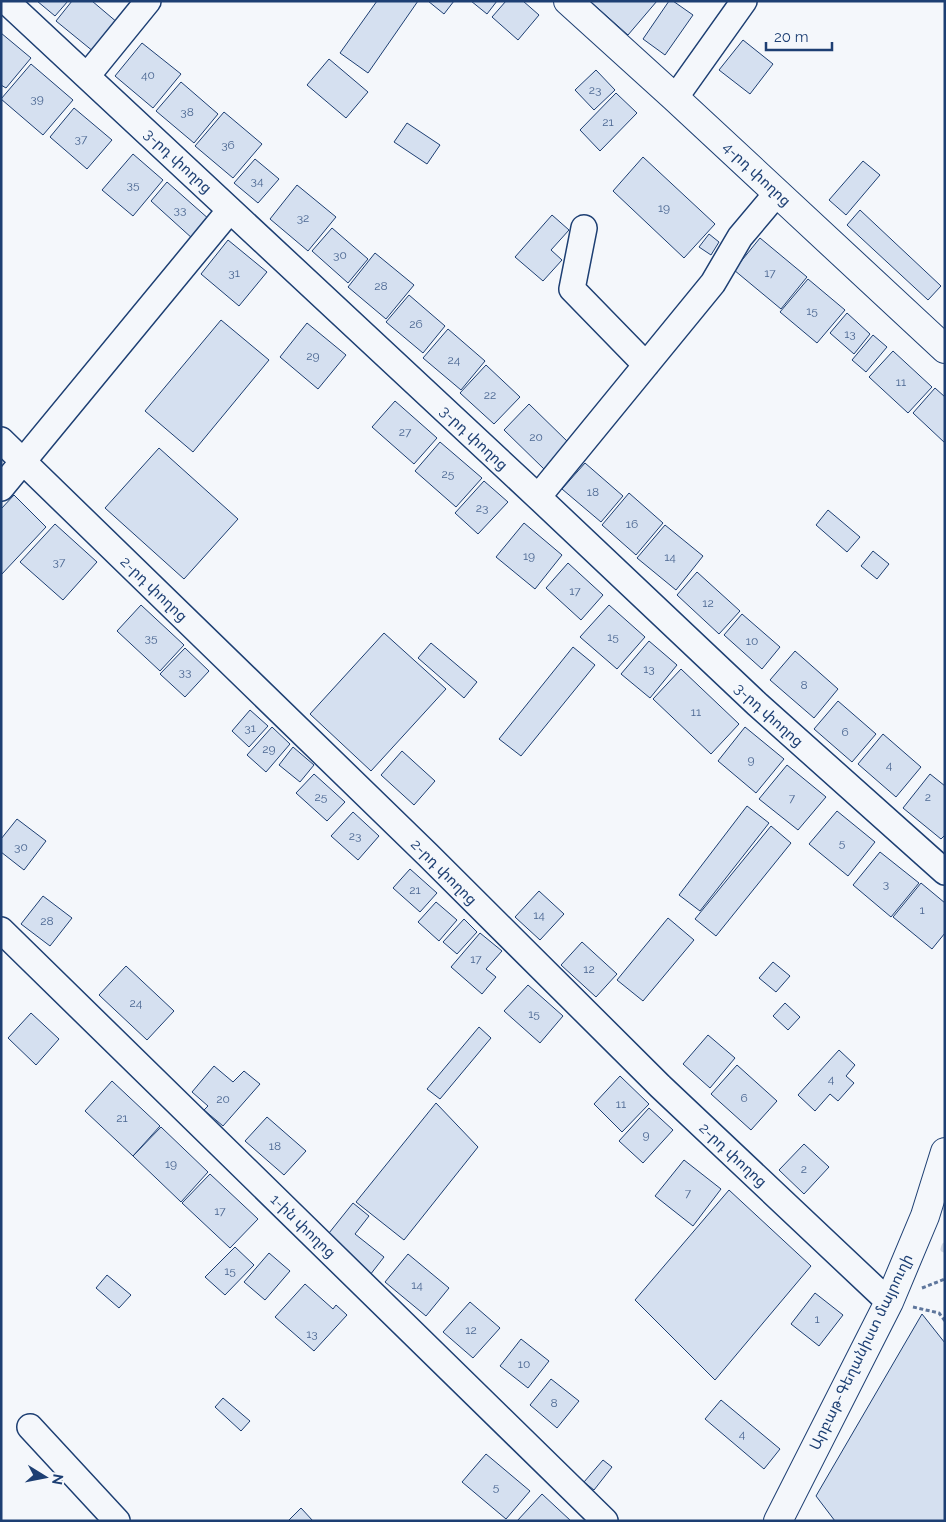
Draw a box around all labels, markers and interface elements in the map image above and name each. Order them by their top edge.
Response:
scale bar [766,20,832,52]
text: 20 m [774,28,809,46]
house number: 40 [141,68,155,82]
house number: 23 [589,83,601,97]
house number: 39 [30,92,44,106]
house number: 38 [180,105,194,119]
house number: 21 [602,115,614,129]
street label: 3-րդ փողոց [140,125,216,197]
house number: 37 [75,132,88,146]
house number: 36 [221,138,235,152]
street label: 4-րդ փողոց [719,138,795,210]
house number: 34 [251,174,264,188]
house number: 35 [127,178,140,192]
house number: 19 [658,201,670,215]
house number: 33 [174,203,186,217]
house number: 32 [297,211,309,225]
house number: 30 [333,248,347,262]
house number: 31 [228,266,240,280]
house number: 17 [764,266,776,280]
house number: 28 [374,279,388,293]
house number: 15 [806,304,818,318]
house number: 26 [409,317,423,331]
house number: 13 [844,327,856,341]
house number: 29 [306,349,320,363]
house number: 24 [448,353,461,367]
house number: 11 [896,375,906,389]
house number: 22 [484,388,496,402]
street label: 3-րդ փողոց [436,402,512,474]
house number: 27 [399,425,412,439]
house number: 20 [529,430,543,444]
house number: 25 [442,467,455,481]
house number: 18 [587,485,599,499]
house number: 23 [476,501,488,515]
house number: 16 [626,517,638,531]
house number: 19 [523,549,535,563]
house number: 14 [664,550,676,564]
street label: 2-րդ փողոց [117,553,191,625]
house number: 37 [53,555,66,569]
house number: 17 [569,584,581,598]
house number: 12 [702,596,714,610]
house number: 15 [607,630,619,644]
house number: 35 [145,631,158,645]
house number: 10 [746,634,758,648]
house number: 13 [643,662,655,676]
house number: 33 [179,665,191,679]
house number: 8 [800,678,808,692]
street label: 3-րդ փողոց [731,679,807,751]
house number: 11 [691,705,701,719]
house number: 31 [244,721,256,735]
house number: 6 [841,725,849,739]
house number: 29 [262,742,276,756]
house number: 9 [747,753,755,767]
house number: 4 [886,758,893,772]
house number: 25 [315,790,328,804]
house number: 2 [925,790,931,804]
house number: 7 [789,791,796,805]
house number: 23 [349,829,361,843]
street label: 2-րդ փողոց [407,835,481,909]
house number: 5 [839,836,846,850]
house number: 30 [14,840,28,854]
house number: 3 [883,877,889,891]
house number: 21 [409,883,421,897]
house number: 1 [919,903,925,917]
house number: 14 [533,908,545,922]
house number: 28 [40,914,54,928]
house number: 17 [470,952,482,966]
house number: 12 [583,962,595,976]
house number: 24 [130,996,143,1010]
house number: 15 [528,1007,540,1021]
house number: 4 [828,1072,835,1086]
house number: 6 [740,1091,748,1105]
house number: 20 [216,1092,230,1106]
house number: 11 [616,1097,626,1111]
house number: 21 [116,1111,128,1125]
street label: 2-րդ փողոց [695,1119,771,1191]
house number: 9 [642,1128,650,1142]
house number: 18 [269,1139,281,1153]
house number: 19 [165,1157,177,1171]
house number: 2 [801,1162,807,1176]
house number: 7 [685,1186,692,1200]
street label: 1-ին փողոց [267,1190,339,1262]
house number: 17 [214,1204,226,1218]
street label: Արբաթ-Գեղանիստ մայրուղի [806,1251,916,1453]
house number: 15 [224,1264,236,1278]
house number: 14 [411,1278,423,1292]
house number: 1 [814,1312,820,1326]
house number: 12 [465,1323,477,1337]
house number: 13 [306,1327,318,1341]
house number: 10 [518,1357,530,1371]
house number: 8 [550,1396,558,1410]
house number: 4 [739,1427,746,1441]
north arrow [20,1452,70,1502]
text: N [49,1473,67,1486]
house number: 5 [493,1480,500,1494]

